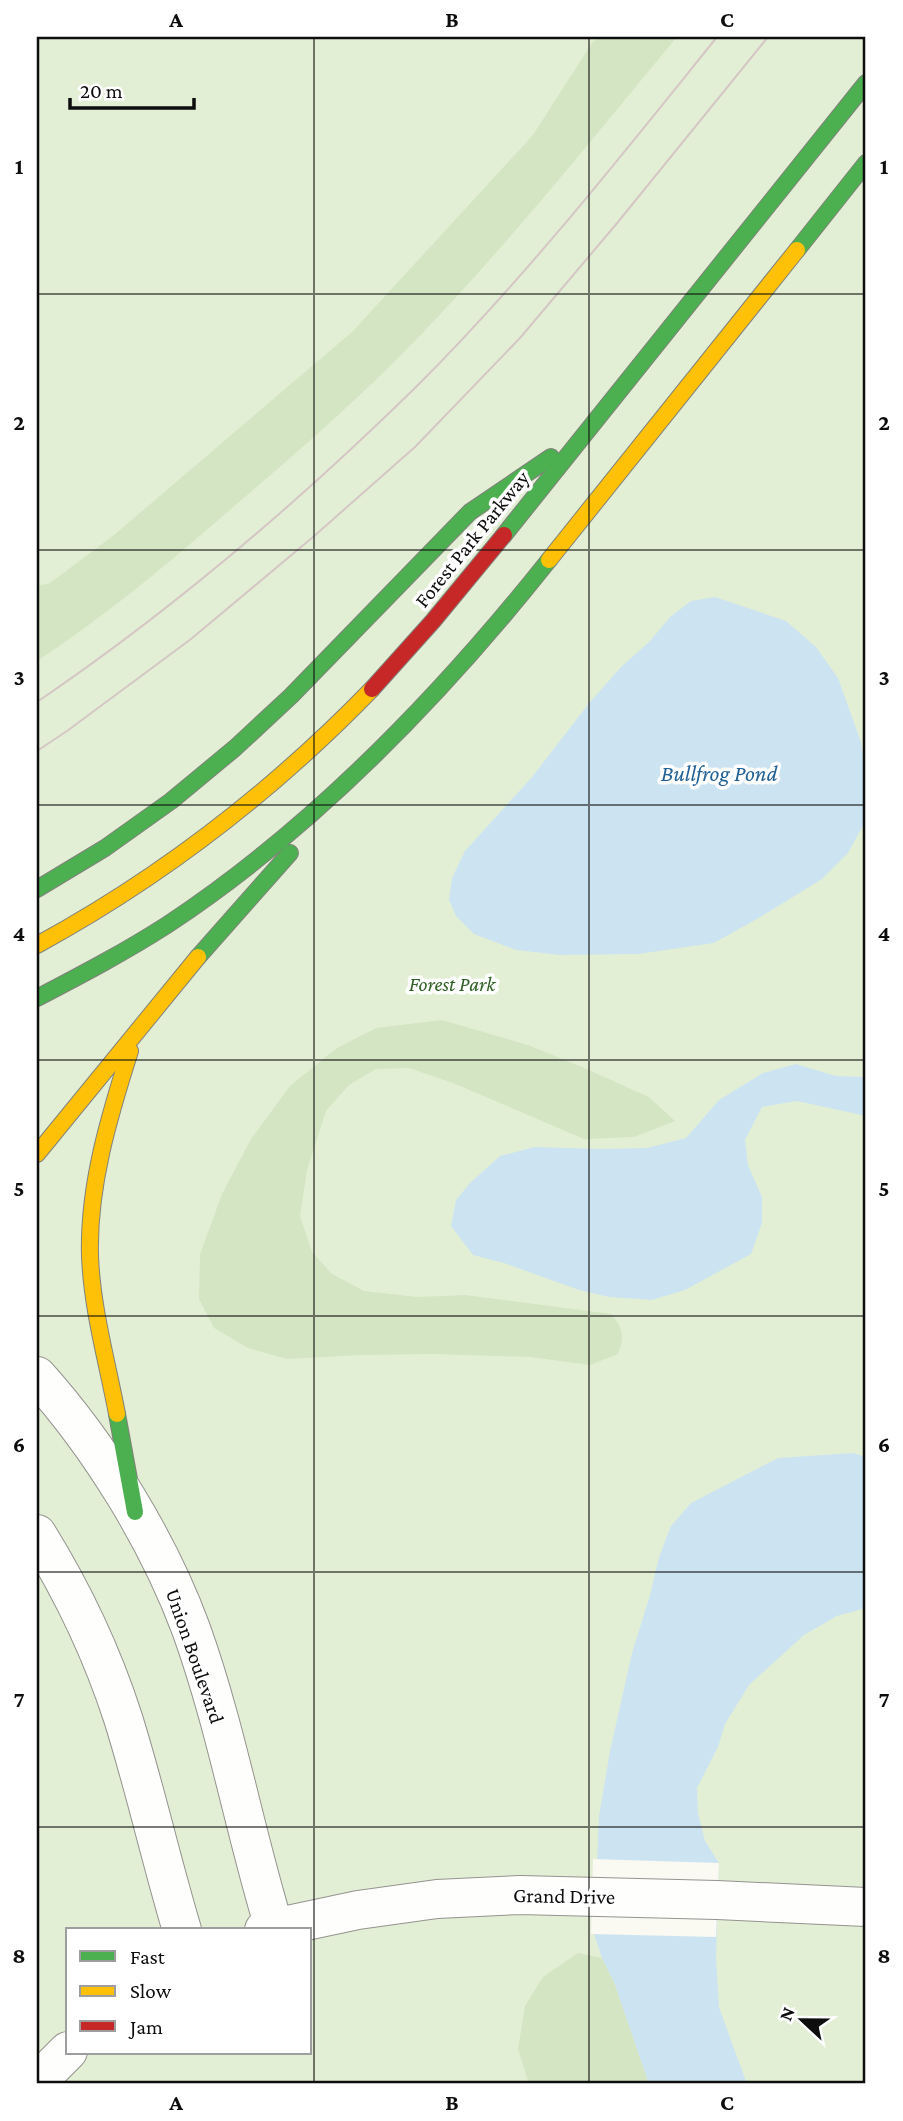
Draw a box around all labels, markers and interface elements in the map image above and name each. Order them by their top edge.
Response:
text: A [168,6,183,32]
text: B [445,6,459,32]
text: C [720,6,734,32]
scale bar [70,66,194,110]
text: 20 m [80,79,123,103]
text: 1 [15,153,24,179]
text: 1 [880,153,889,179]
text: 2 [13,409,25,435]
text: 2 [878,409,890,435]
street label: Forest Park Parkway [410,466,535,612]
text: 3 [13,664,25,690]
text: 3 [878,664,890,690]
water label: Bullfrog Pond [661,760,778,786]
text: 4 [13,920,25,946]
text: 4 [878,920,890,946]
park label: Forest Park [409,972,496,996]
text: 5 [13,1175,25,1201]
text: 5 [878,1175,890,1201]
text: 6 [13,1431,25,1457]
text: 6 [878,1431,890,1457]
street label: Union Boulevard [161,1585,229,1727]
text: 7 [13,1686,25,1712]
text: 7 [878,1686,890,1712]
street label: Grand Drive [513,1883,615,1909]
legend [66,1928,312,2054]
text: 8 [12,1942,26,1968]
text: 8 [877,1942,891,1968]
text: Fast [130,1945,166,1969]
text: Slow [130,1979,172,2003]
north arrow [766,1984,836,2054]
text: N [775,2004,799,2024]
text: Jam [128,2015,163,2039]
text: A [168,2089,183,2115]
text: B [445,2089,459,2115]
text: C [720,2089,734,2115]

